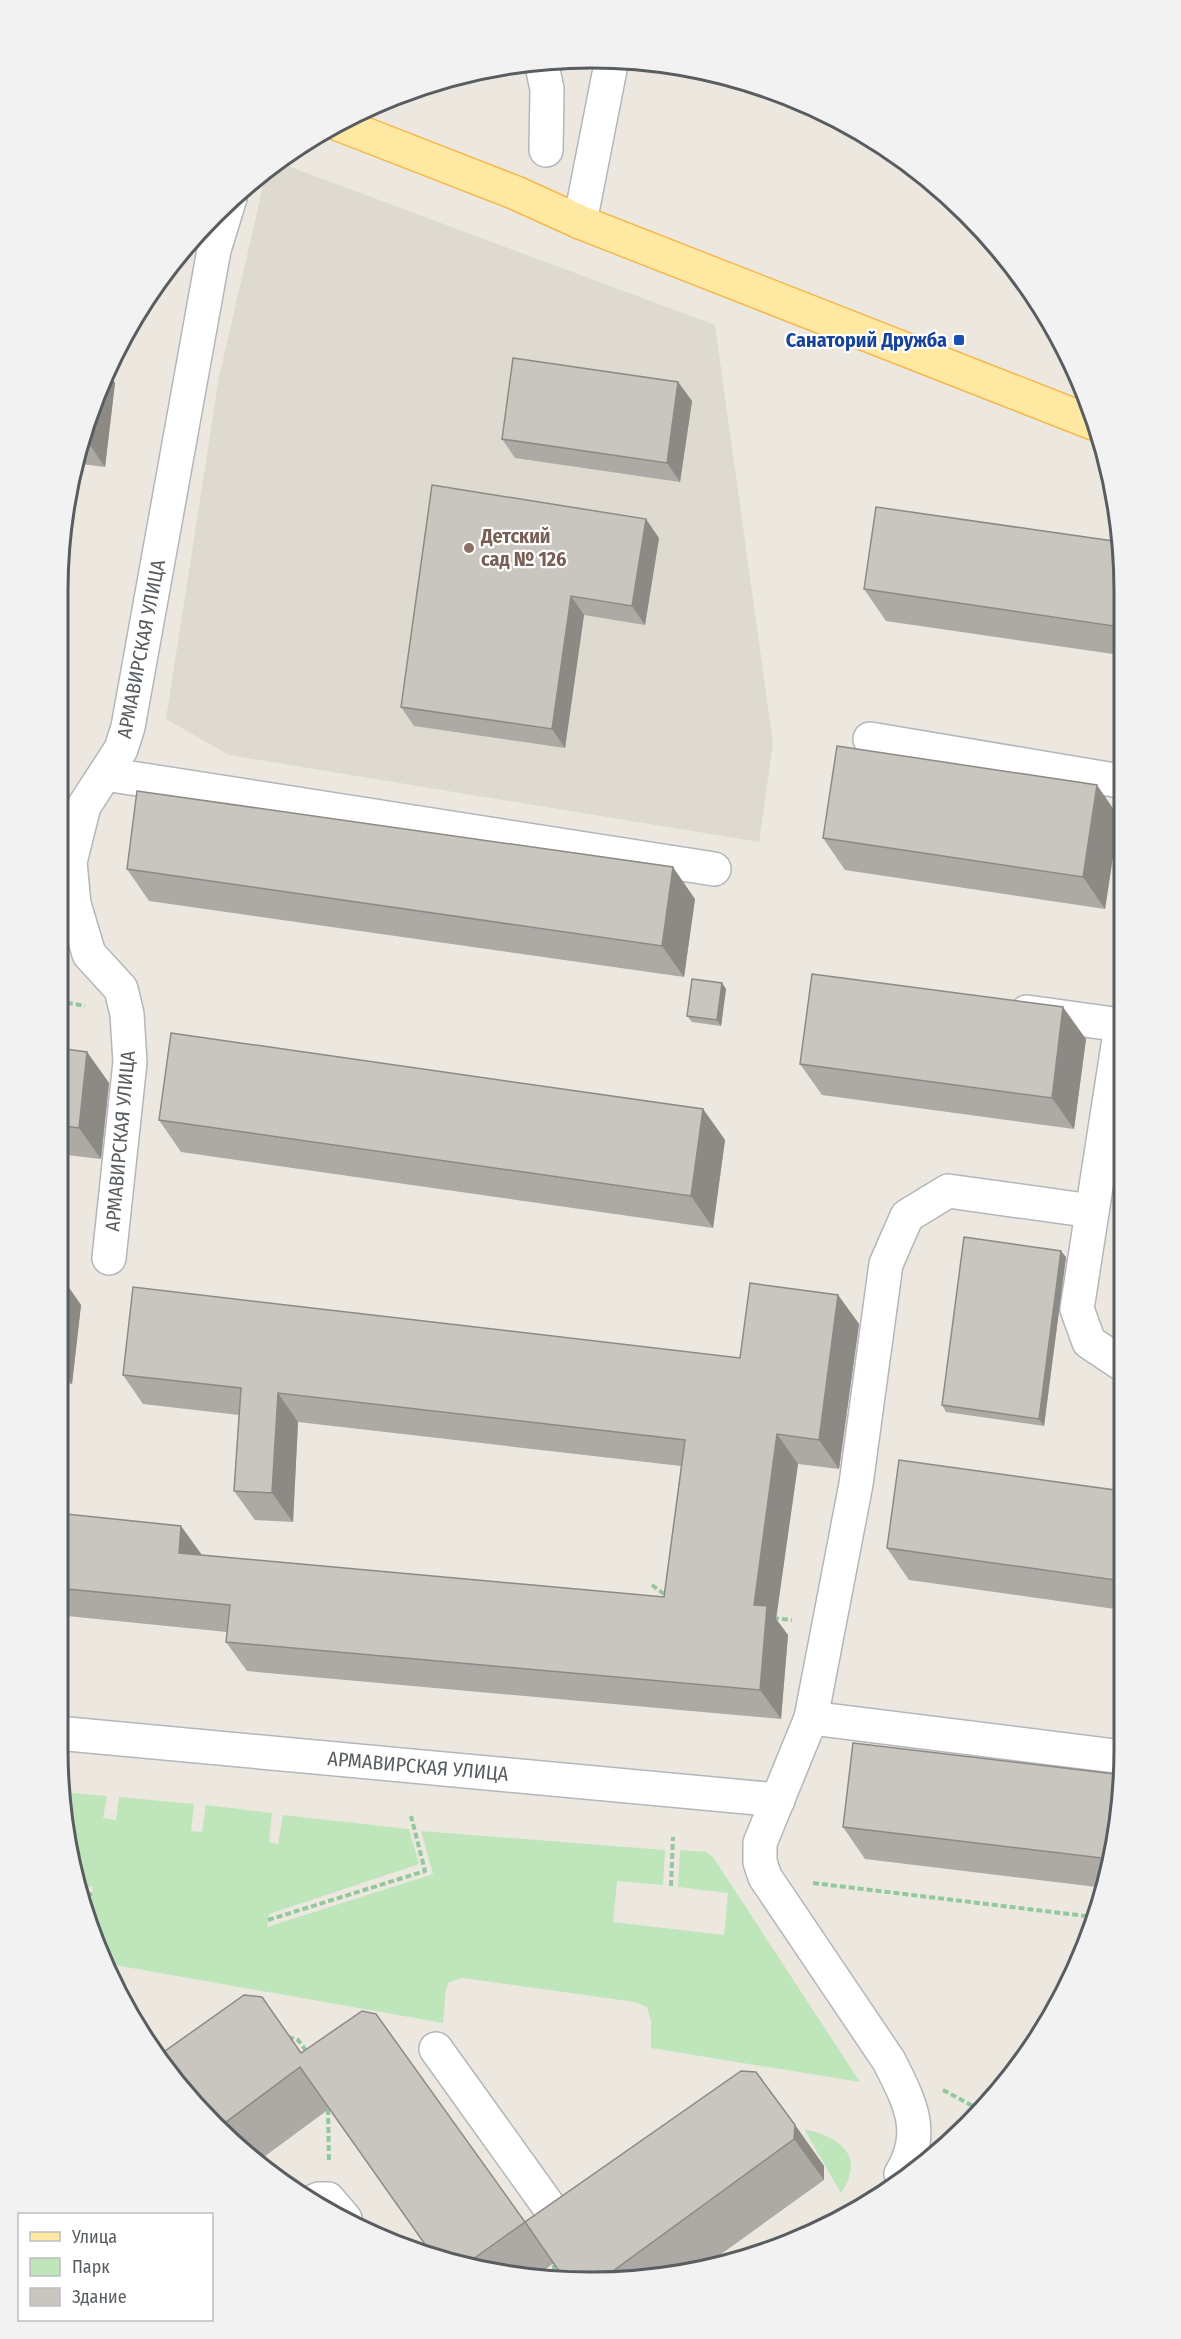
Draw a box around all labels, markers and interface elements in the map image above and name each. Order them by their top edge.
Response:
place label: Санаторий Дружба [786,328,947,352]
marker: Санаторий Дружба [952,333,966,347]
place label: Детский сад № 126 [480,524,567,571]
marker: Детский сад № 126 [462,541,476,555]
street label: АРМАВИРСКАЯ УЛИЦА [112,557,170,740]
street label: АРМАВИРСКАЯ УЛИЦА [100,1049,140,1232]
street label: АРМАВИРСКАЯ УЛИЦА [327,1746,510,1786]
legend [18,2213,213,2321]
text: Улица [71,2226,117,2248]
text: Парк [72,2256,110,2278]
text: Здание [72,2286,127,2308]

